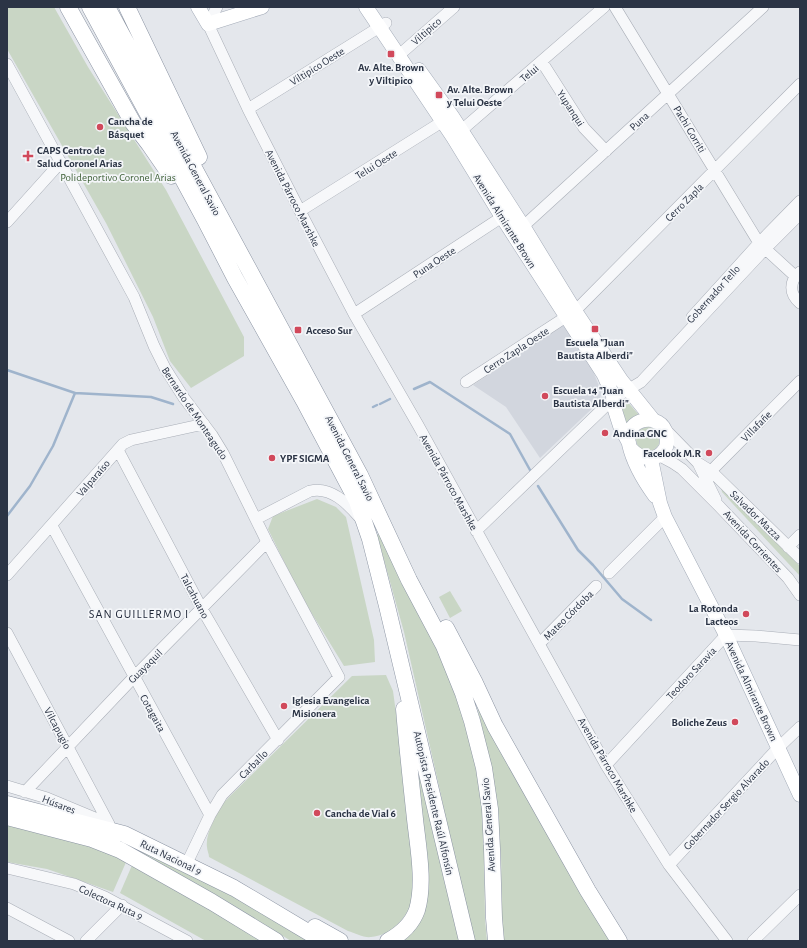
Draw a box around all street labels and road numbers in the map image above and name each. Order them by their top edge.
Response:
street label: Viltipico [409,16,443,47]
street label: Viltipico Oeste [288,45,346,88]
street label: Telui [518,62,541,84]
street label: Yupanqui [555,88,586,128]
street label: Pachi Gorriti [671,104,708,155]
street label: Puna [628,110,651,133]
street label: Avenida General Savio [169,129,223,218]
street label: Telui Oeste [353,147,399,182]
street label: Avenida Párroco Marshke [263,148,322,249]
street label: Avenida Almirante Brown [471,172,538,270]
street label: Cerro Zapla [663,181,706,224]
street label: Puna Oeste [411,245,457,280]
street label: Gobernador Tello [685,263,742,325]
street label: Cerro Zapla Oeste [482,325,551,376]
street label: Bernardo de Monteagudo [160,365,230,462]
street label: Villafañe [739,409,774,444]
street label: Avenida General Savio [323,414,376,503]
street label: Avenida Párroco Marshke [418,432,480,532]
street label: Valparaíso [75,458,112,499]
street label: Salvador Mazza [728,488,783,542]
street label: Avenida Corrientes [721,508,784,575]
street label: Talcahuano [178,572,211,620]
street label: Mateo Córdoba [541,588,595,642]
street label: Avenida Almirante Brown [723,639,780,743]
street label: Teodoro Saravia [664,645,718,702]
street label: Guayaquil [126,647,164,685]
street label: Cotagaita [138,693,167,734]
street label: Vilcapugio [42,706,73,751]
street label: Avenida Párroco Marshke [576,716,639,815]
street label: Autopista Presidente Raúl Alfonsín [412,730,455,876]
street label: Carballo [237,748,270,781]
street label: Gobernador Sergio Alvarado [681,757,771,852]
street label: Avenida General Savio [480,777,497,873]
street label: Húsares [41,793,77,816]
street label: Ruta Nacional 9 [138,838,203,877]
street label: Colectora Ruta 9 [77,883,144,922]

